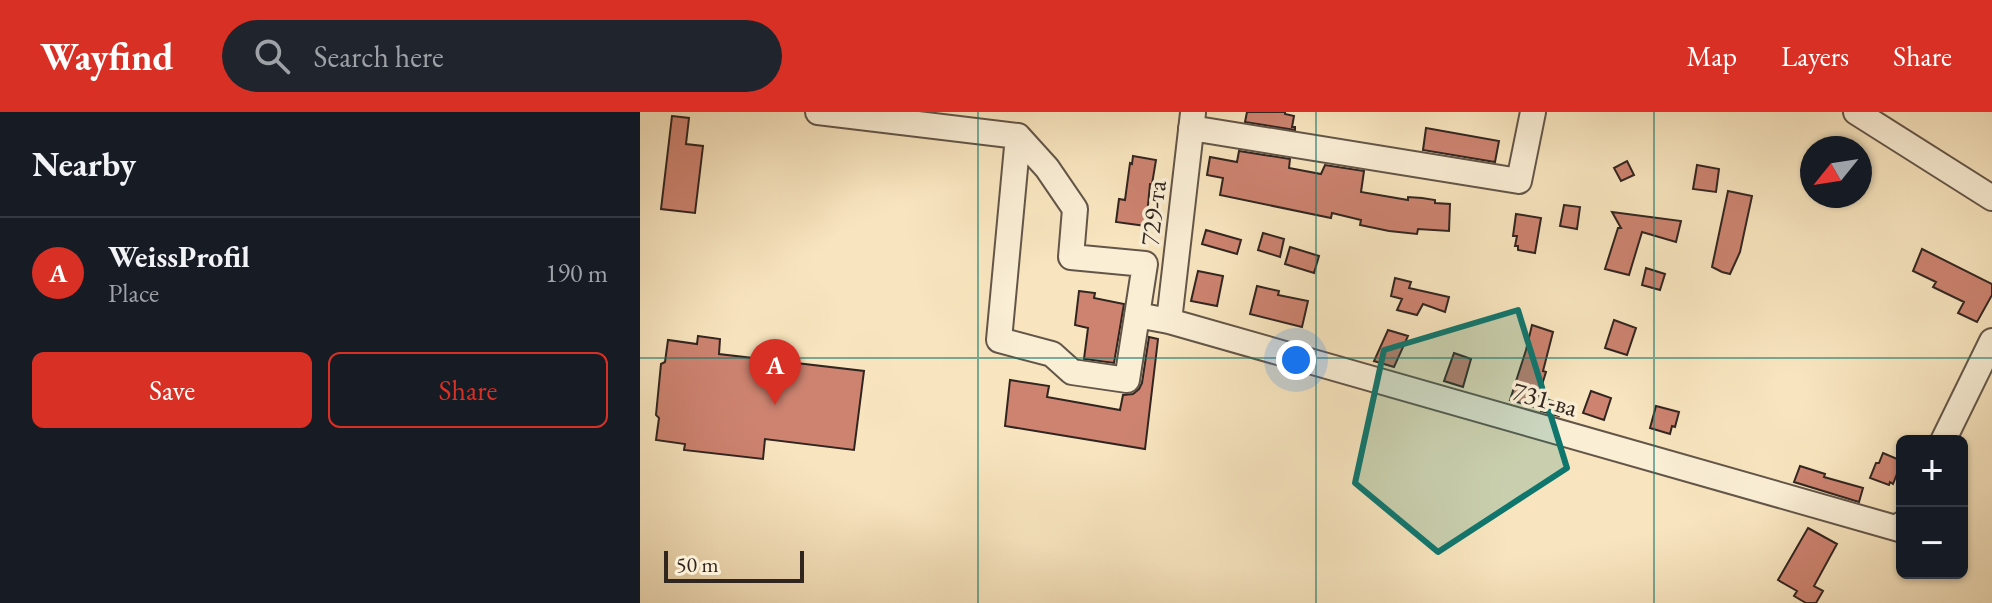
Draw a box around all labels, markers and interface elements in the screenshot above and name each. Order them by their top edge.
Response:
search box [222,20,782,92]
text: Wayfind [40,32,174,81]
icon: search [250,34,294,78]
text: Search here [314,37,444,76]
text: Map [1687,38,1737,74]
text: Layers [1781,38,1849,74]
text: Share [1893,38,1952,74]
north arrow [1800,136,1872,208]
text: Nearby [32,142,136,186]
street label: 729-та [1132,178,1174,248]
text: WeissProfil [108,237,250,276]
text: A [49,256,67,290]
text: 190 m [545,256,608,290]
text: Place [108,276,159,310]
pin: A [749,339,801,405]
your location [1276,340,1316,380]
button: Save [32,352,312,428]
button: Share [328,352,608,428]
street label: 731-ва [1509,374,1582,425]
map controls [1896,435,1968,579]
button: + [1896,435,1968,507]
button: − [1896,507,1968,579]
scale bar [664,547,804,583]
text: 50 m [676,550,719,579]

